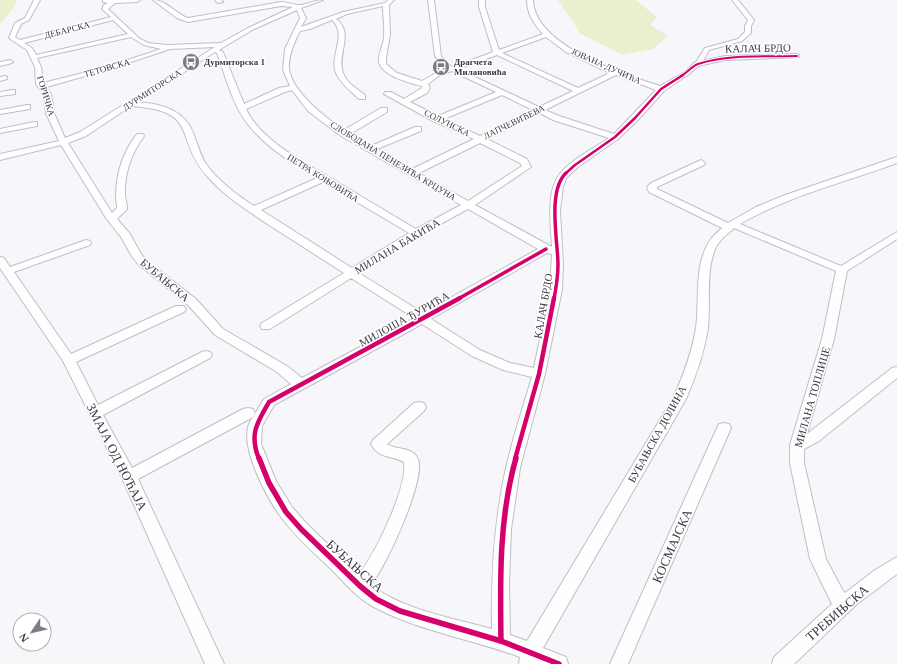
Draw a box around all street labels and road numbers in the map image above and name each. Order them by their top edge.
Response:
street label: ДЕБАРСКА [43,19,91,41]
street label: КАЛАЧ БРДО [725,41,791,55]
street label: ЈОВАНА ДУЧИЋА [570,46,643,86]
street label: ТЕТОВСКА [83,57,132,79]
street label: ДУРМИТОРСКА [121,67,183,113]
street label: ГОРИЧКА [35,75,57,118]
street label: ЛАПЧЕВИЋЕВА [482,103,547,141]
street label: СОЛУНСКА [423,108,472,139]
street label: СЛОБОДАНА ПЕНЕЗИЋА КРЦУНА [328,119,458,203]
street label: ПЕТРА КОЊОВИЋА [285,152,361,204]
street label: МИЛАНА БАКИЋА [352,216,442,276]
street label: БУБАЊСКА [138,256,192,304]
street label: КАЛАЧ БРДО [531,272,555,340]
street label: МИЛОША ЂУРИЋА [357,289,451,349]
street label: МИЛАНА ТОПЛИЦЕ [792,345,832,449]
street label: БУБАЊСКА ДОЛИНА [625,383,689,485]
street label: ЗМАЈА ОД НОЋАЈА [83,401,151,514]
street label: КОСМАЈСКА [649,506,695,585]
street label: БУБАЊСКА [324,537,387,596]
street label: ТРЕБИЊСКА [803,581,872,644]

